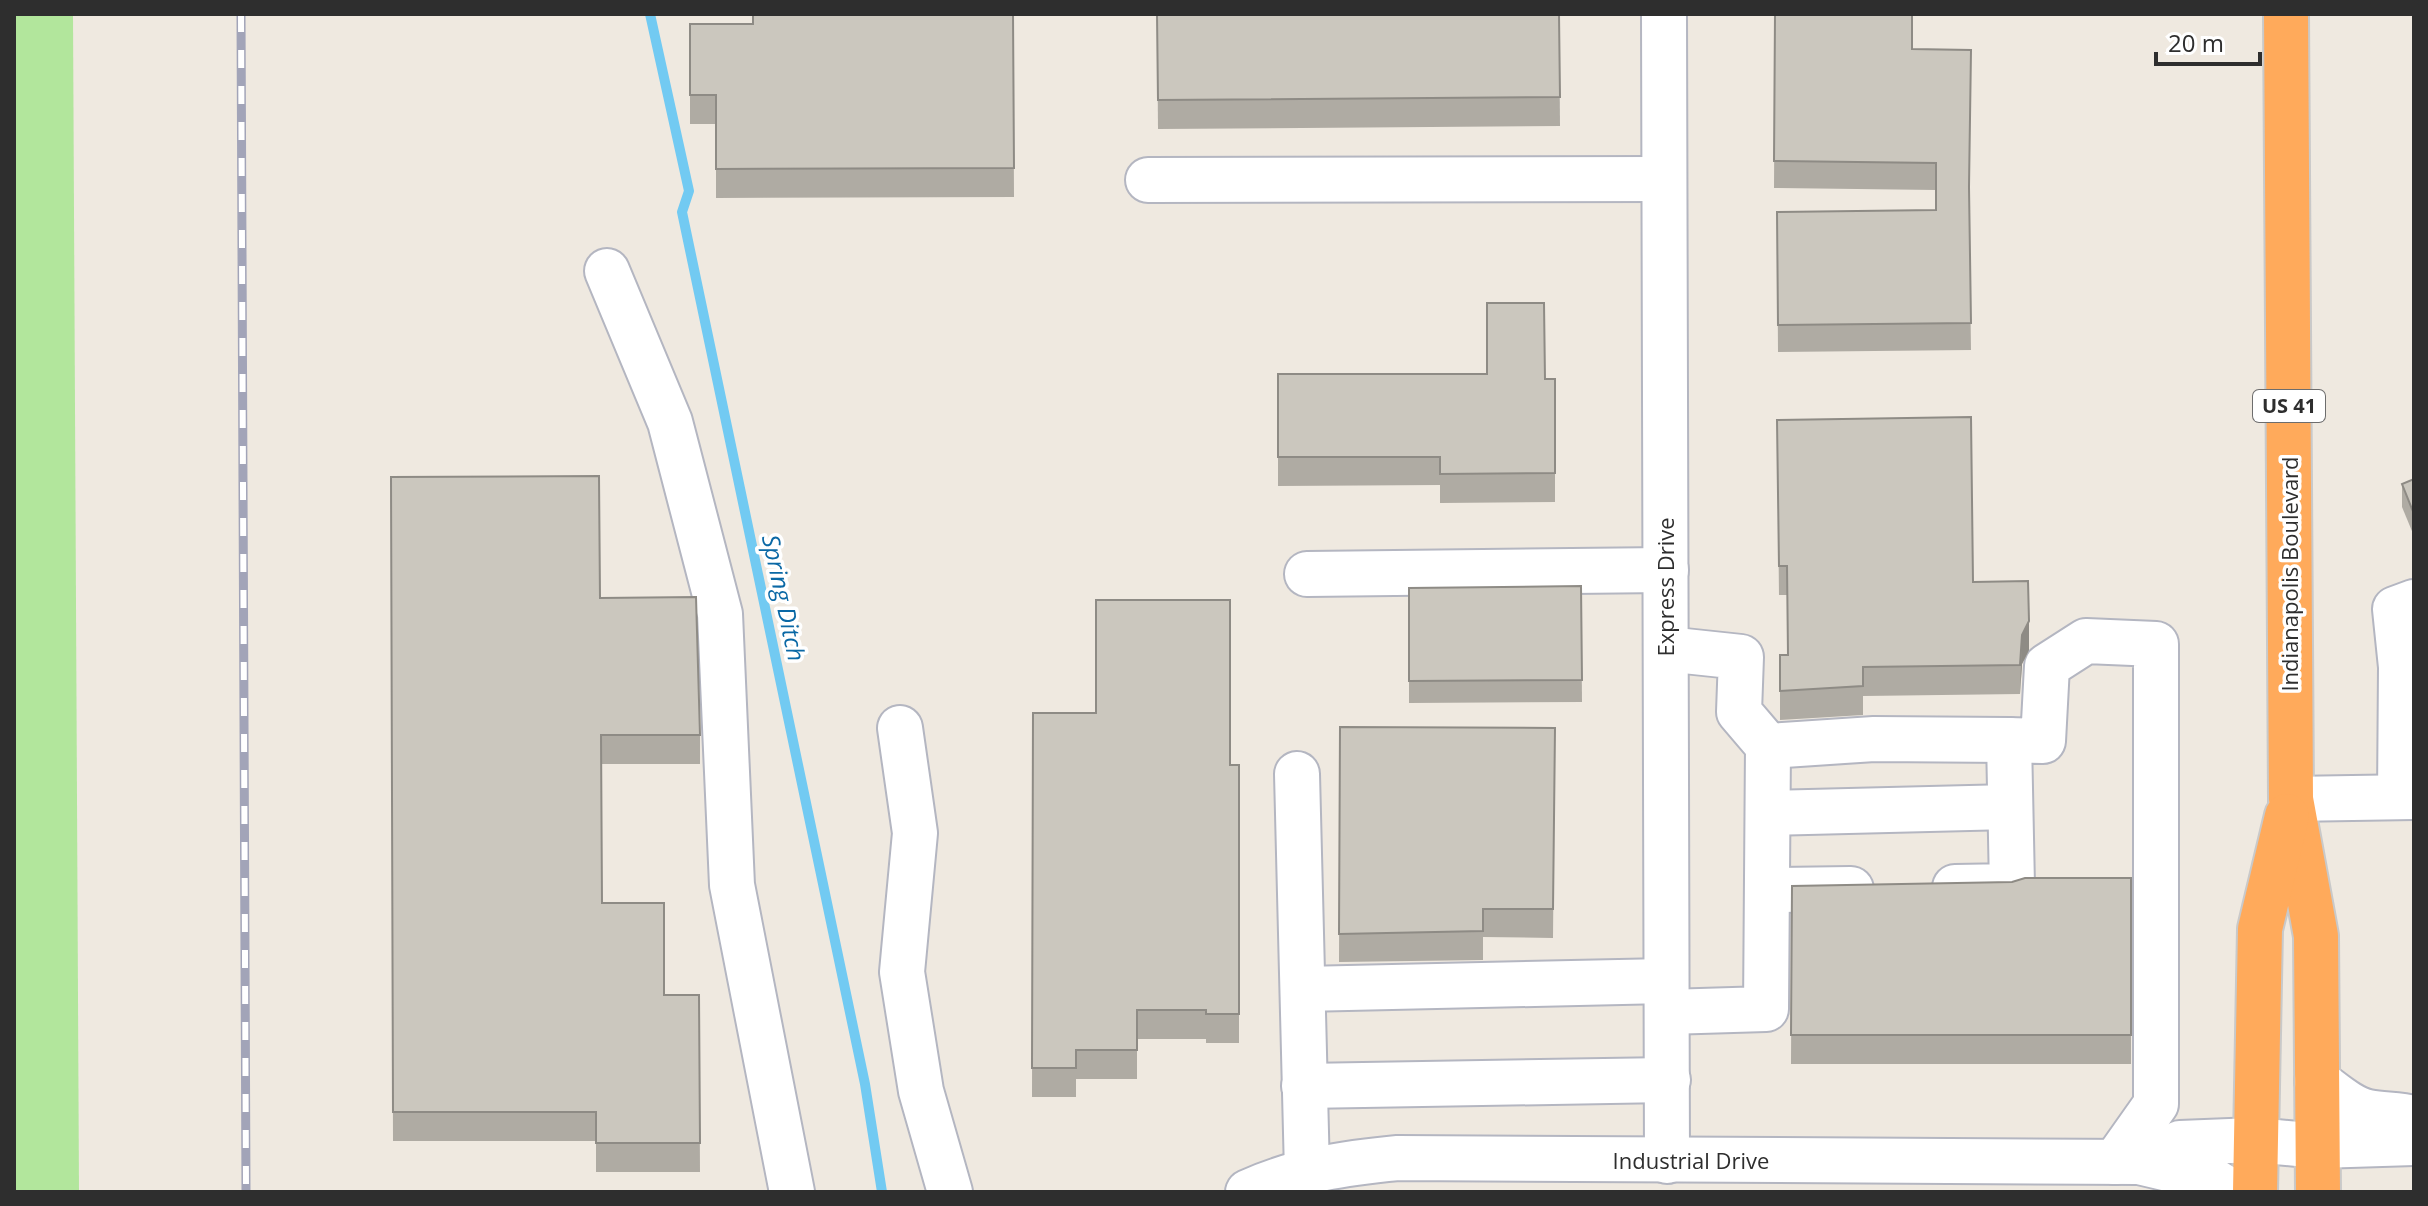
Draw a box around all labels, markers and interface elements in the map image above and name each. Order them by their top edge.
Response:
scale bar [2156,16,2260,66]
text: 20 m [2168,26,2224,59]
road number: US 41 [2253,390,2325,422]
street label: Indianapolis Boulevard [2274,456,2304,692]
street label: Express Drive [1650,517,1680,657]
water label: Spring Ditch [755,531,814,664]
street label: Industrial Drive [1613,1145,1769,1175]

